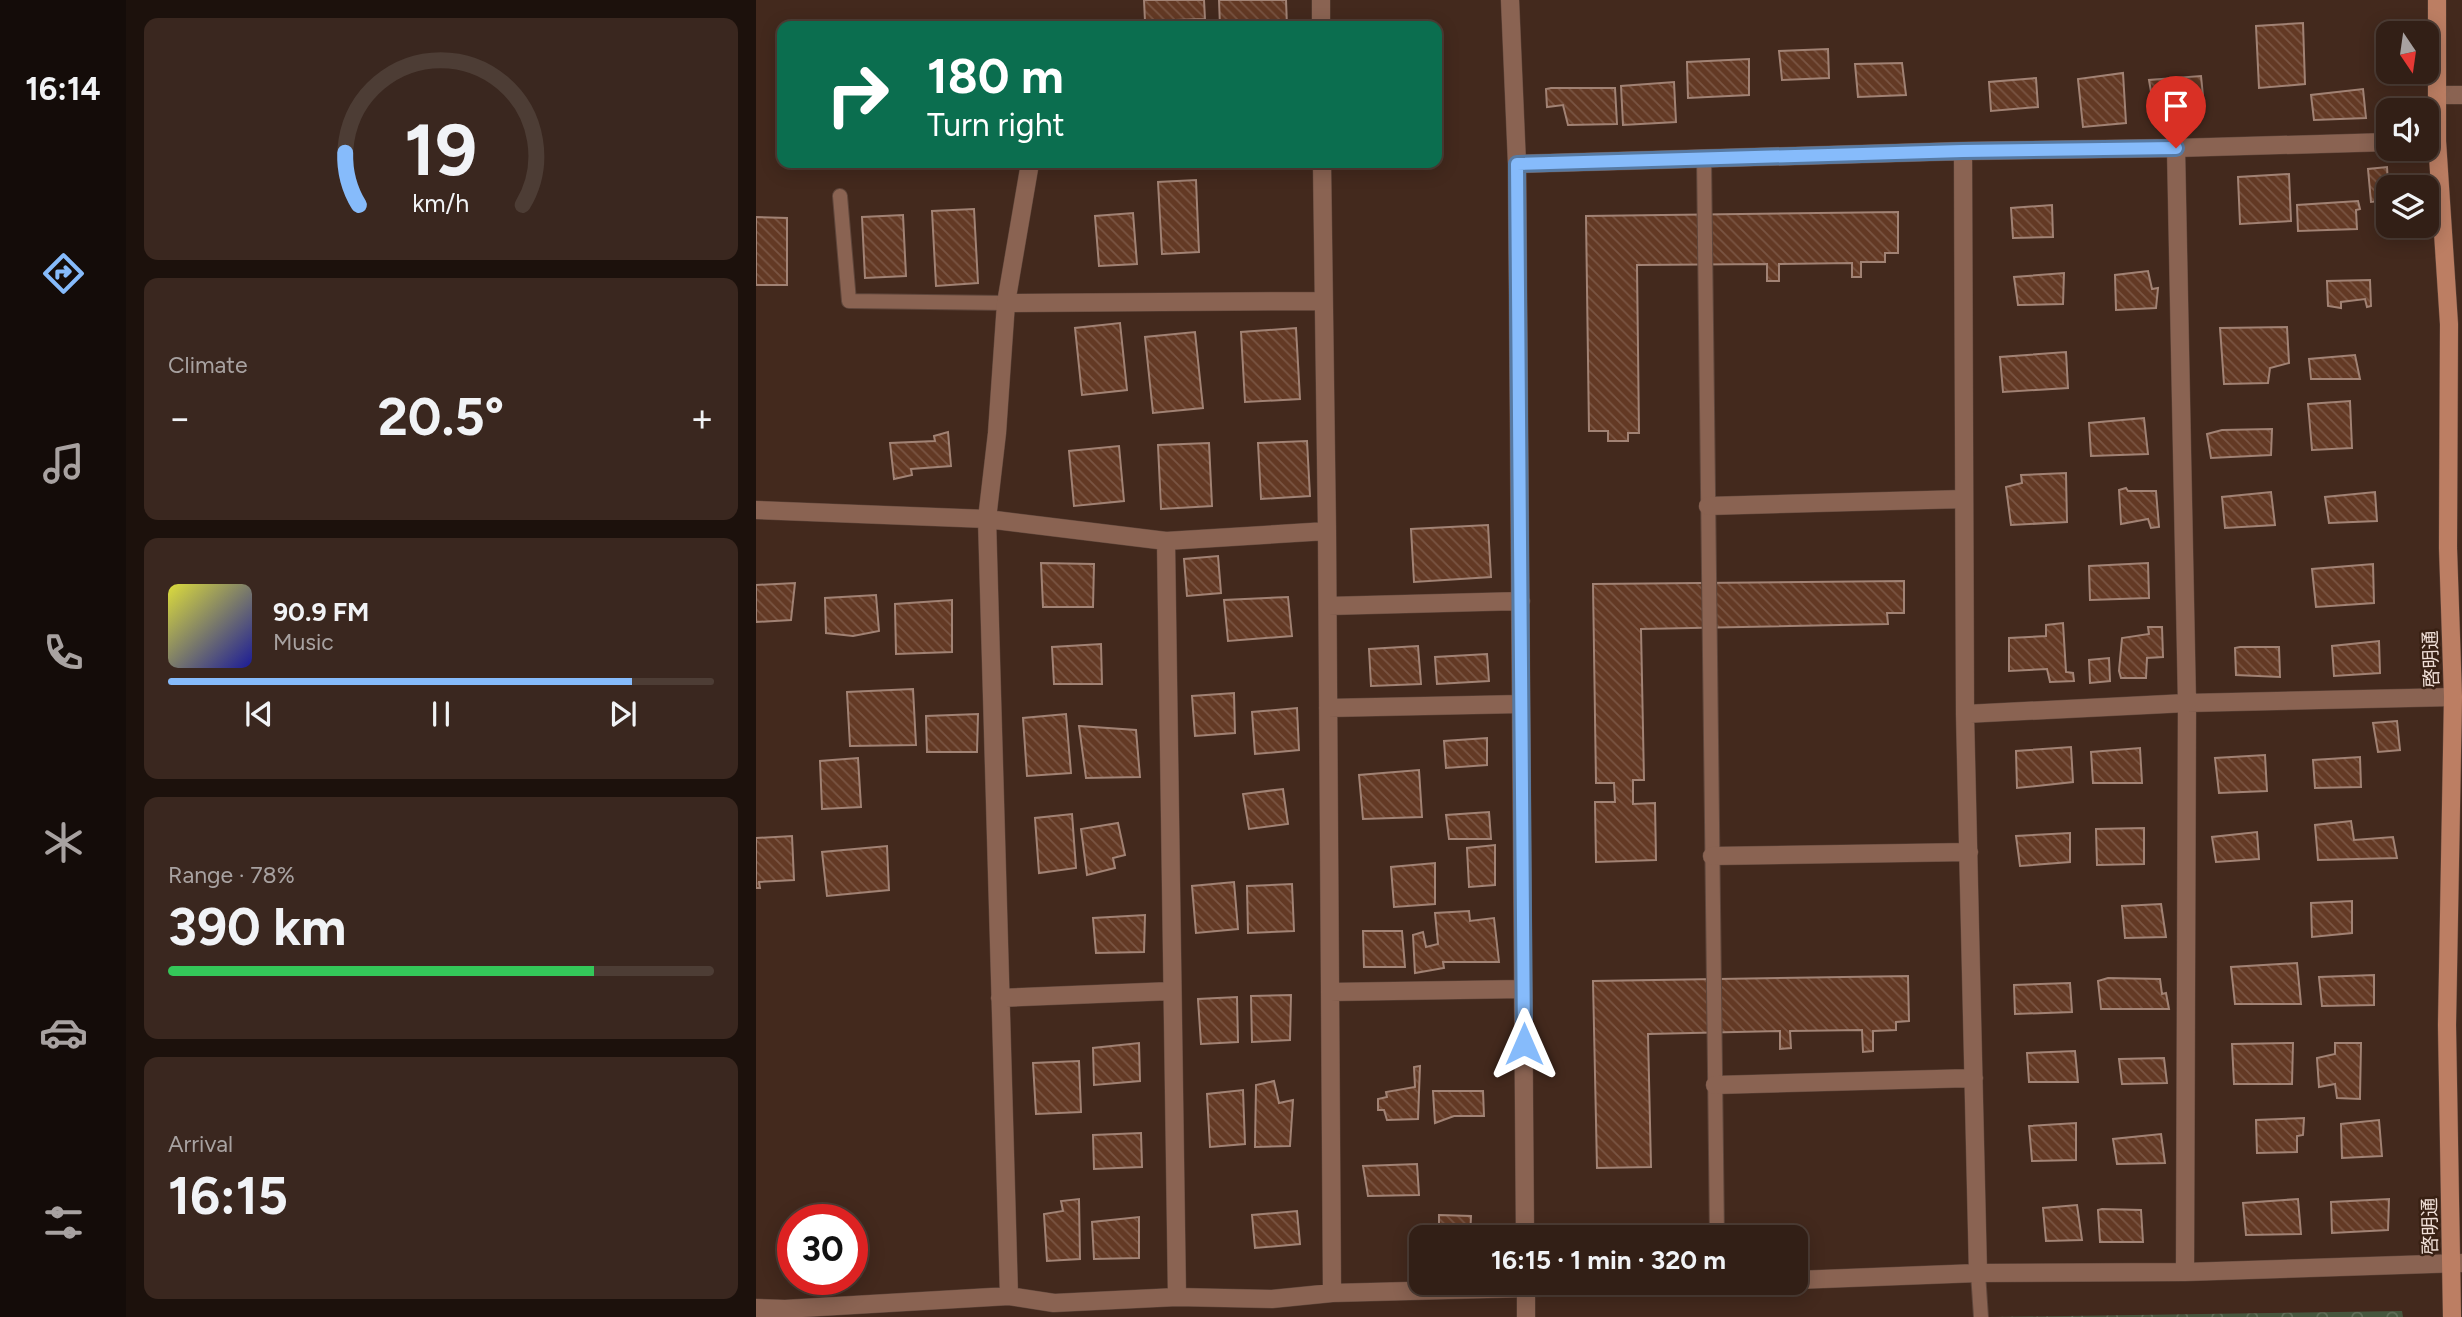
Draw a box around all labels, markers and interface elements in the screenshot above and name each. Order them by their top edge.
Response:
north arrow [2376,21,2440,84]
map controls [2376,21,2439,238]
text: 180 m [927,46,1064,105]
icon: right [812,49,903,140]
text: 16:14 [25,70,101,108]
pin [2146,76,2206,148]
icon: arrive [2157,87,2195,125]
button: sound [2376,98,2439,161]
text: 19 [405,106,477,193]
text: Turn right [927,106,1065,144]
button: layers [2376,175,2439,238]
text: km/h [412,188,470,218]
icon: directions [39,249,88,298]
text: Climate [168,351,247,379]
text: 20.5° [378,386,504,448]
text: − [168,395,192,441]
text: + [690,395,714,441]
icon: music [39,439,88,488]
text: 90.9 FM [273,596,369,628]
icon: phone [39,628,88,677]
text: Music [273,628,334,656]
street label: 啓明通 [2419,630,2443,688]
icon: previous [240,695,278,733]
icon: pause [422,695,460,733]
icon: next [604,695,642,733]
icon: climate [39,818,88,867]
text: Range · 78% [168,861,295,889]
text: 390 km [168,896,346,958]
position arrow [1487,1007,1561,1081]
icon: car [39,1008,88,1057]
text: Arrival [168,1130,233,1158]
text: 16:15 [168,1165,288,1227]
street label: 啓明通 [2418,1197,2442,1255]
icon: filters [39,1198,88,1247]
speed limit sign: 30 [777,1204,868,1295]
text: 16:15 · 1 min · 320 m [1491,1244,1726,1276]

